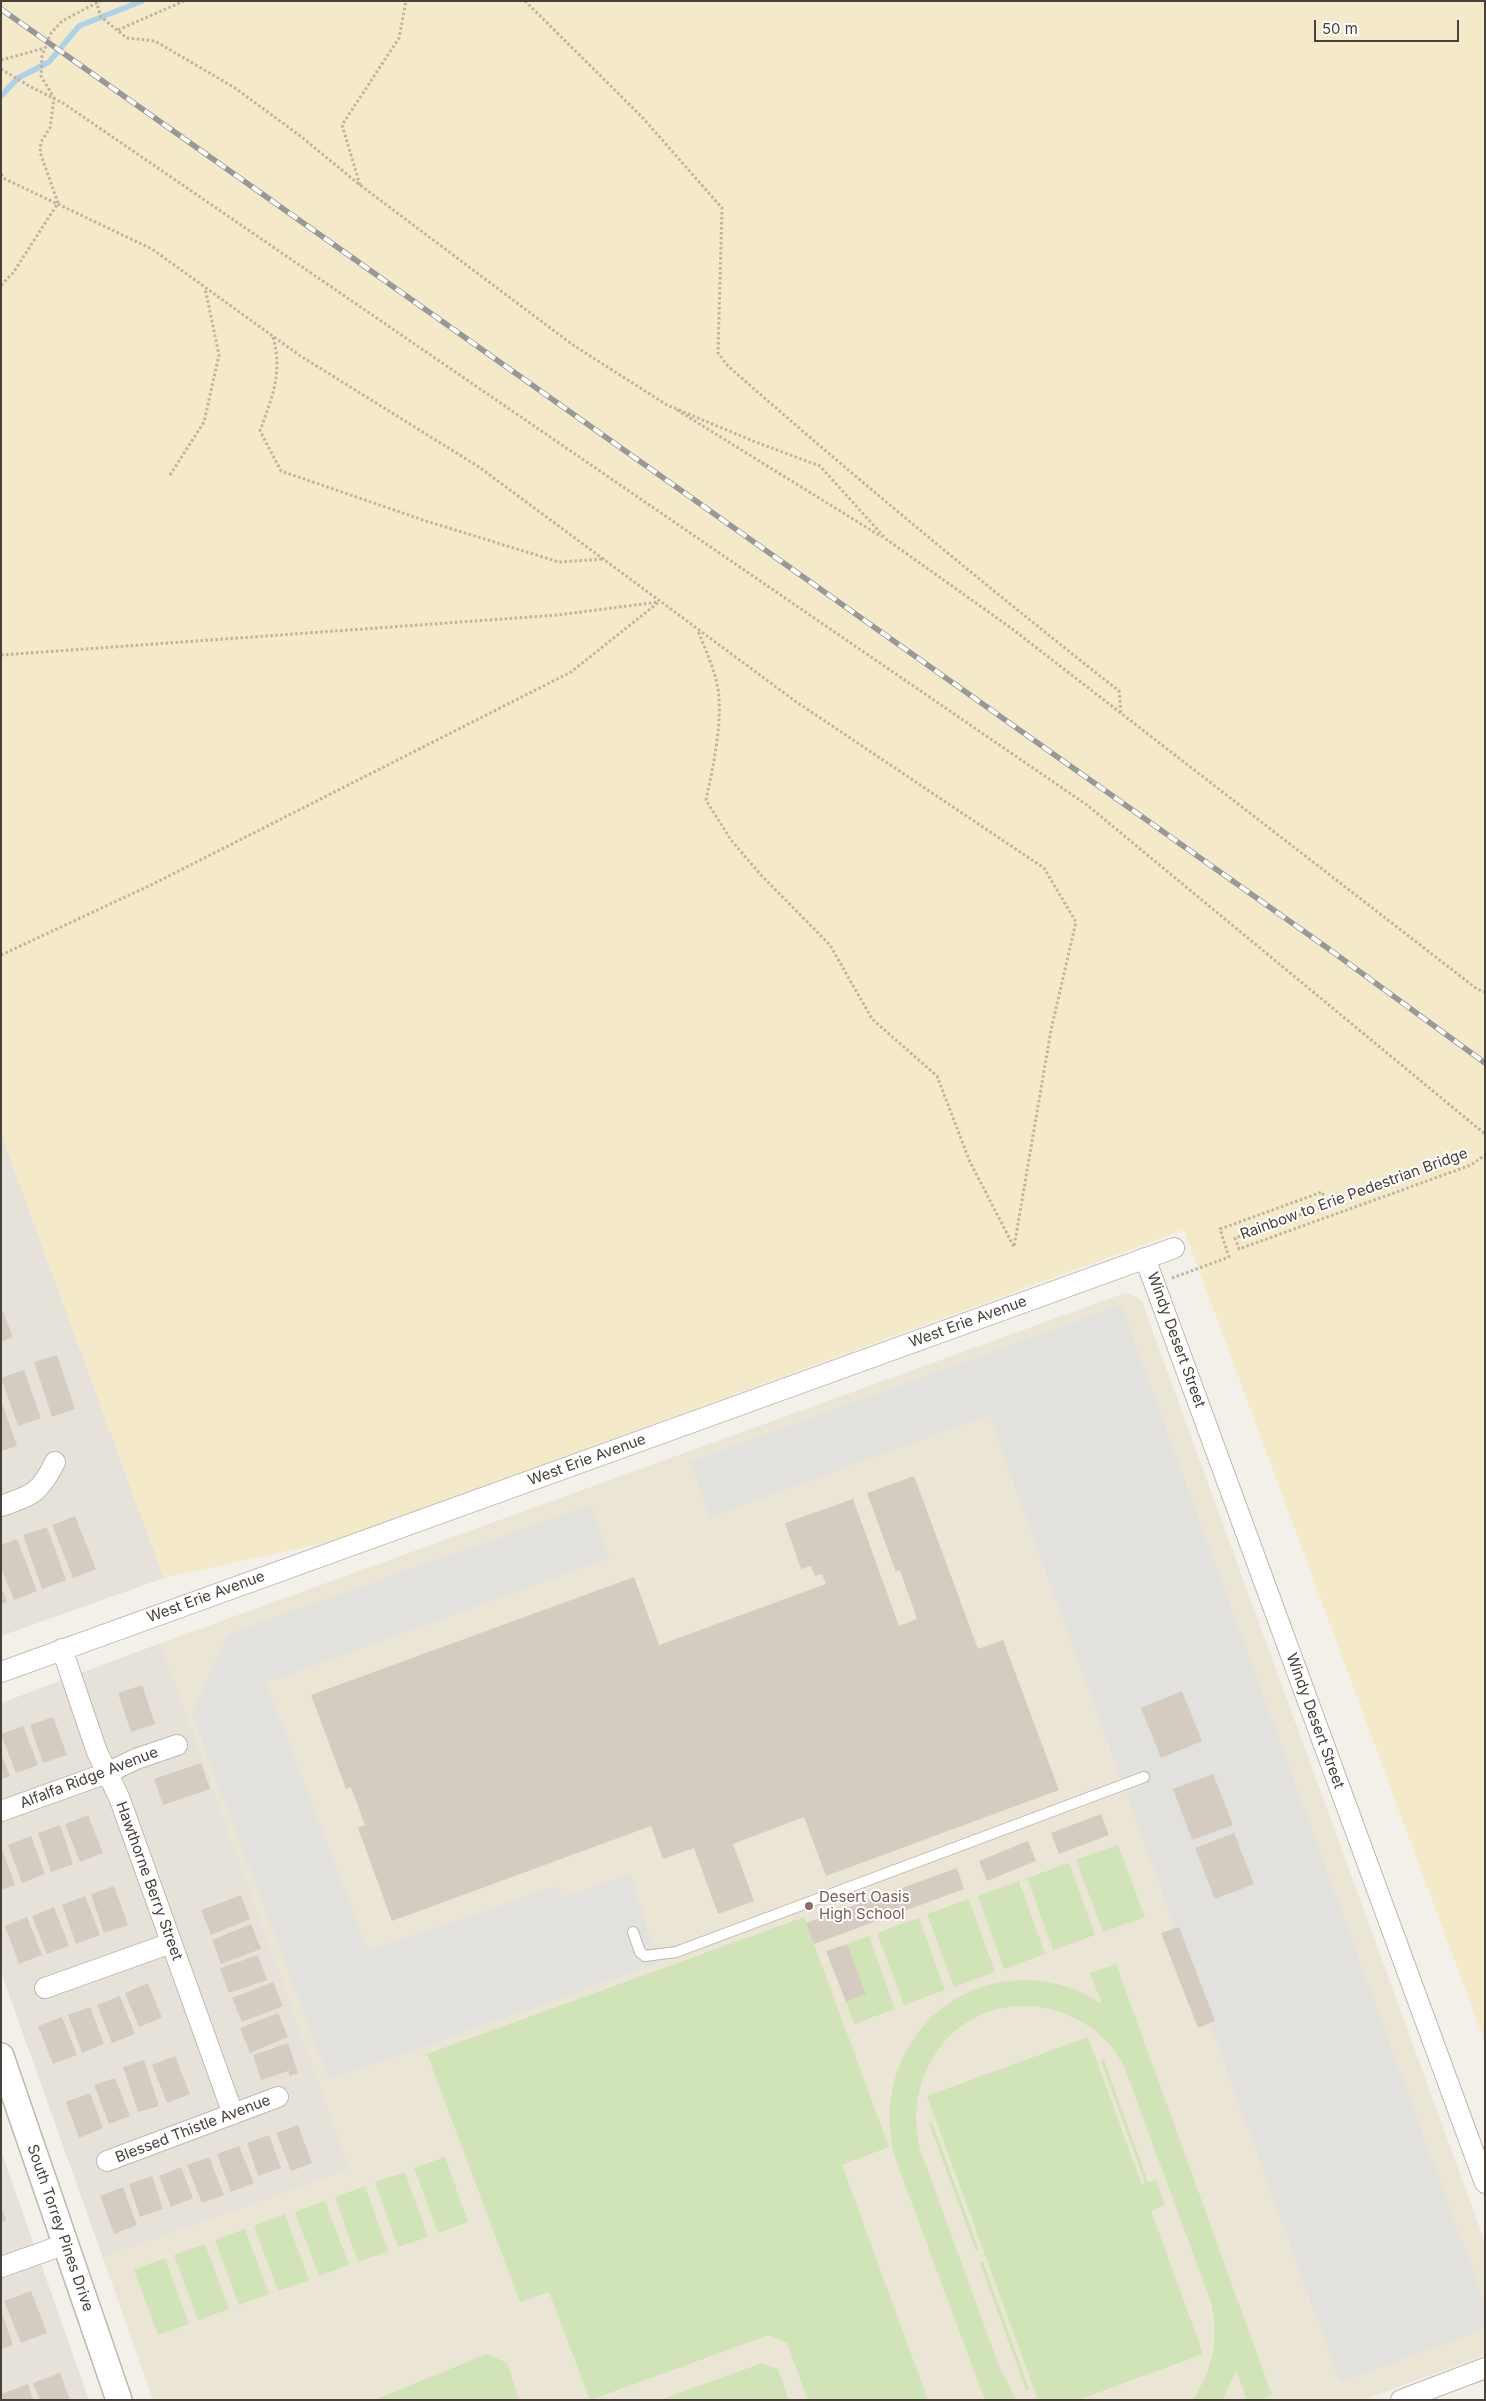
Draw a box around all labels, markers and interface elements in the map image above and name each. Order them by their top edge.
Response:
scale bar [1316,10,1461,42]
text: 50 m [1322,19,1358,38]
street label: Rainbow to Erie Pedestrian Bridge [1238,1144,1470,1244]
street label: Windy Desert Street [1143,1270,1209,1410]
street label: West Erie Avenue [907,1292,1029,1352]
street label: West Erie Avenue [526,1430,648,1490]
street label: West Erie Avenue [145,1567,267,1627]
street label: Windy Desert Street [1282,1651,1348,1791]
street label: Alfalfa Ridge Avenue [17,1743,161,1813]
street label: Hawthorne Berry Street [112,1799,186,1963]
place label: Desert Oasis High School [819,1888,910,1923]
marker: Desert Oasis High School [803,1900,815,1912]
street label: Blessed Thistle Avenue [113,2091,273,2167]
street label: South Torrey Pines Drive [23,2142,97,2314]

